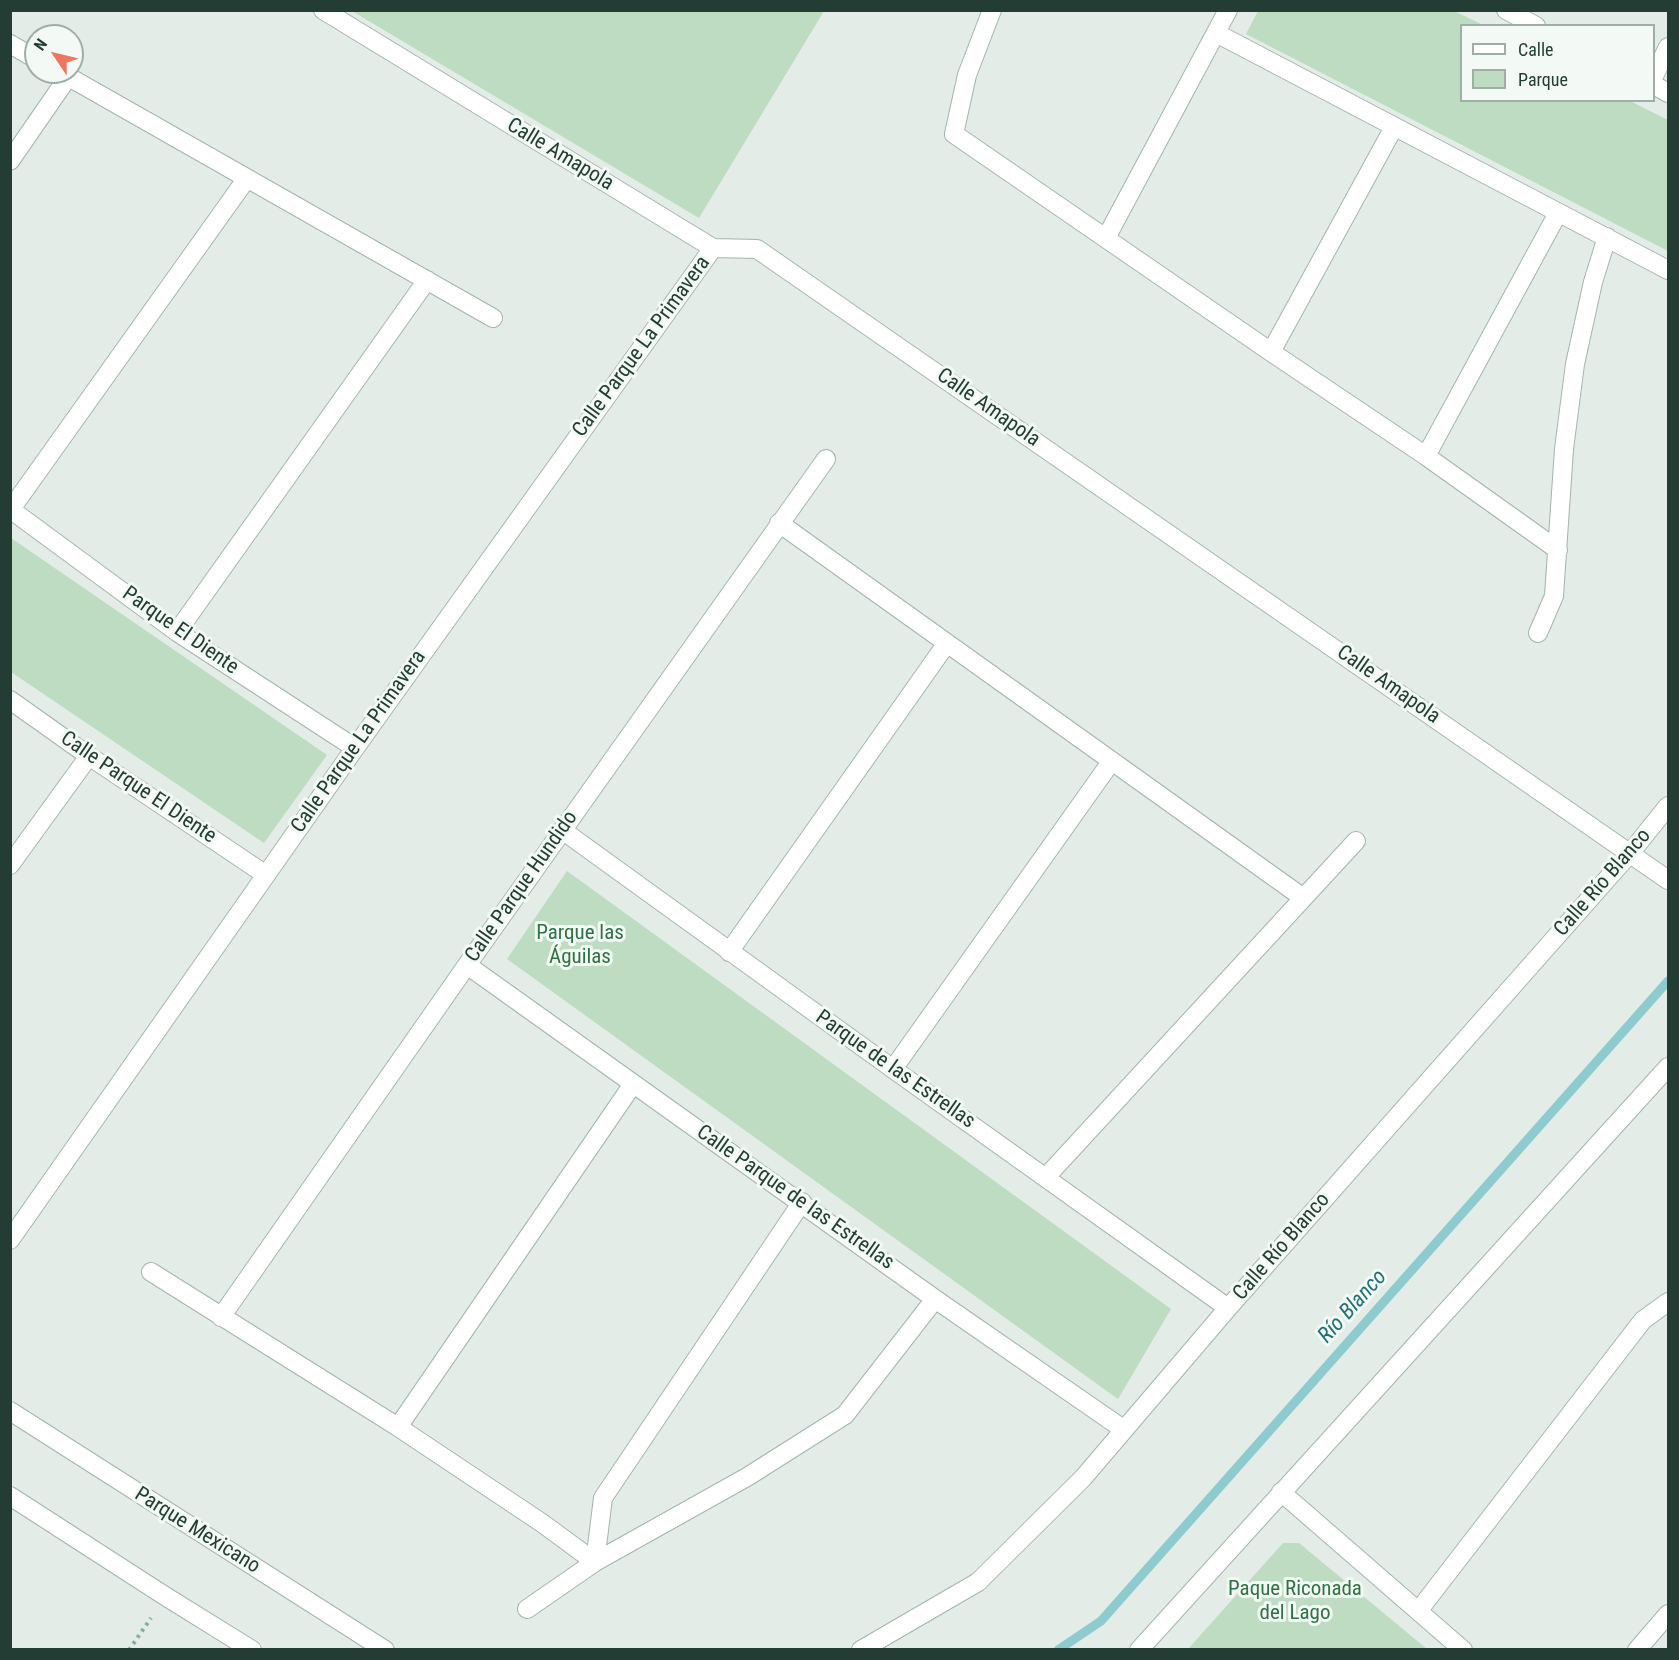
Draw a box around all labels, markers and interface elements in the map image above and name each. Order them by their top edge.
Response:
north arrow [24,24,84,84]
legend [1460,24,1655,102]
text: N [30,35,51,54]
text: Calle [1518,39,1554,60]
text: Parque [1518,69,1568,90]
street label: Calle Amapola [502,113,618,197]
street label: Calle Parque La Primavera [568,252,716,442]
street label: Calle Amapola [932,363,1044,453]
street label: Parque El Diente [117,582,243,680]
street label: Calle Amapola [1332,640,1444,730]
street label: Calle Parque La Primavera [286,646,432,838]
street label: Calle Parque El Diente [55,727,221,849]
street label: Calle Parque Hundido [460,806,584,968]
street label: Calle Río Blanco [1549,824,1657,942]
park label: Parque las Águilas [536,921,624,971]
street label: Parque de las Estrellas [810,1005,980,1135]
street label: Calle Parque de las Estrellas [691,1120,899,1276]
street label: Calle Río Blanco [1228,1188,1336,1306]
water label: Río Blanco [1313,1265,1393,1349]
street label: Parque Mexicano [130,1482,264,1580]
park label: Paque Riconada del Lago [1228,1577,1362,1627]

